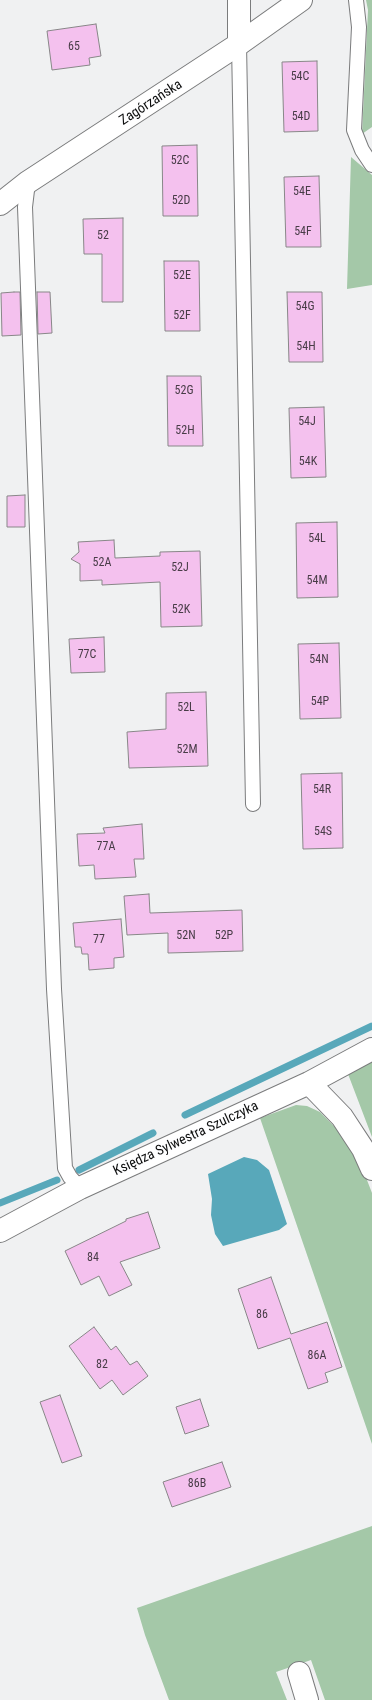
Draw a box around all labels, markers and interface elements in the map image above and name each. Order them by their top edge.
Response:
house number: 65 [68,40,80,54]
house number: 54C [291,70,309,84]
street label: Zagórzańska [117,77,185,129]
house number: 54D [292,110,310,124]
house number: 52C [171,154,189,168]
house number: 54E [293,185,311,199]
house number: 52D [172,194,190,208]
house number: 54F [294,225,312,239]
house number: 52 [97,229,109,243]
house number: 52E [173,269,191,283]
house number: 54G [296,300,314,314]
house number: 52F [173,309,191,323]
house number: 54H [296,340,316,354]
house number: 52G [175,384,193,398]
house number: 54J [298,415,316,429]
house number: 52H [175,424,195,438]
house number: 54K [299,455,317,469]
house number: 54L [308,532,326,546]
house number: 52A [93,556,111,570]
house number: 52J [171,561,189,575]
house number: 54M [307,574,327,588]
house number: 52K [172,603,190,617]
house number: 77C [78,648,96,662]
house number: 54N [309,653,329,667]
house number: 54P [311,695,329,709]
house number: 52L [177,701,195,715]
house number: 52M [177,743,197,757]
house number: 54R [313,783,331,797]
house number: 54S [314,825,332,839]
house number: 77A [97,840,115,854]
house number: 52N [176,929,196,943]
house number: 52P [215,929,233,943]
house number: 77 [93,933,105,947]
street label: Księdza Sylwestra Szulczyka [111,1098,261,1180]
house number: 84 [87,1251,99,1265]
house number: 86 [256,1308,268,1322]
house number: 86A [308,1349,326,1363]
house number: 82 [96,1358,108,1372]
house number: 86B [188,1477,206,1491]

